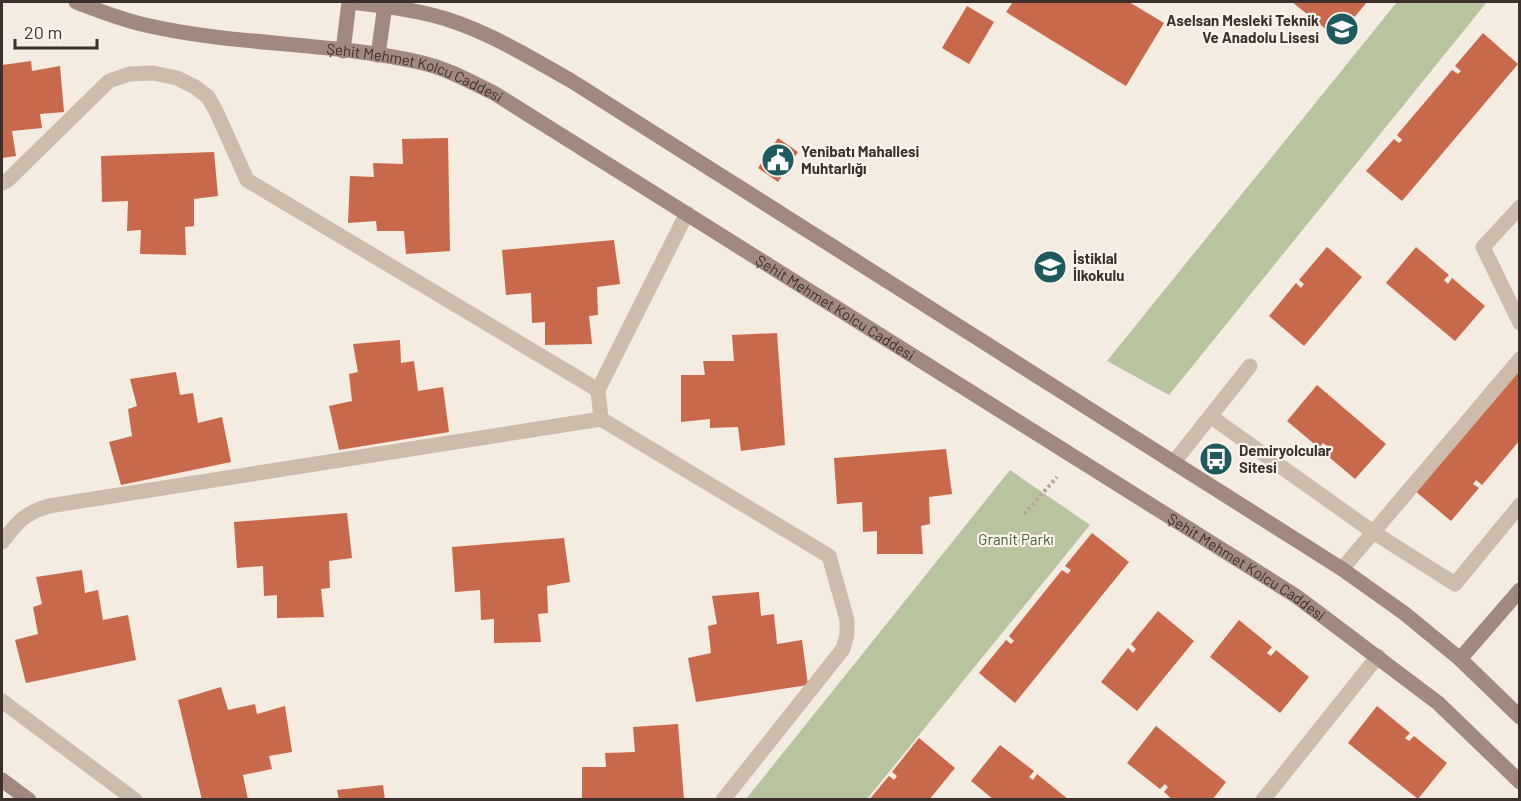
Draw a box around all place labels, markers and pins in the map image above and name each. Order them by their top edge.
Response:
place label: Aselsan Mesleki Teknik Ve Anadolu Lisesi [1166,11,1319,46]
school or university icon: Aselsan Mesleki Teknik Ve Anadolu Lisesi [1324,11,1360,47]
public building icon: Yenibatı Mahallesi Muhtarlığı [760,142,796,178]
place label: Yenibatı Mahallesi Muhtarlığı [801,142,919,177]
school or university icon: İstiklal İlkokulu [1032,249,1068,285]
place label: İstiklal İlkokulu [1073,249,1124,284]
bus stop icon: Demiryolcular Sitesi [1198,441,1234,477]
place label: Demiryolcular Sitesi [1239,441,1332,476]

